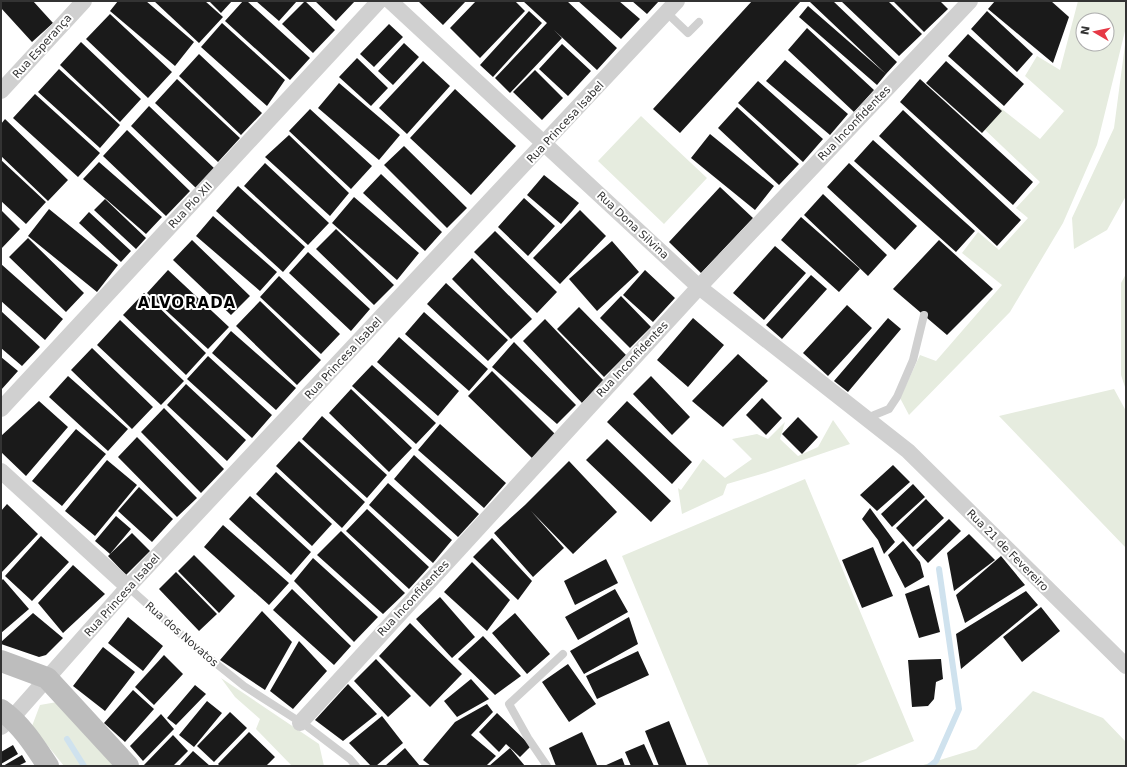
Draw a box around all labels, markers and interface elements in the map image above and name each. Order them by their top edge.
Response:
street label: Rua Esperança [10,12,75,81]
north arrow [1075,12,1115,52]
text: N [1078,25,1093,36]
street label: Rua Princesa Isabel [524,79,606,166]
street label: Rua Inconfidentes [815,83,894,163]
street label: Rua Pio XII [166,180,215,231]
street label: Rua Dona Silvina [594,189,671,262]
district label: ALVORADA [138,294,236,312]
street label: Rua Princesa Isabel [302,315,384,402]
street label: Rua Inconfidentes [594,319,671,400]
street label: Rua 21 de Fevereiro [964,507,1051,594]
street label: Rua Princesa Isabel [82,551,163,639]
street label: Rua Inconfidentes [375,558,452,639]
street label: Rua dos Novatos [143,599,221,670]

